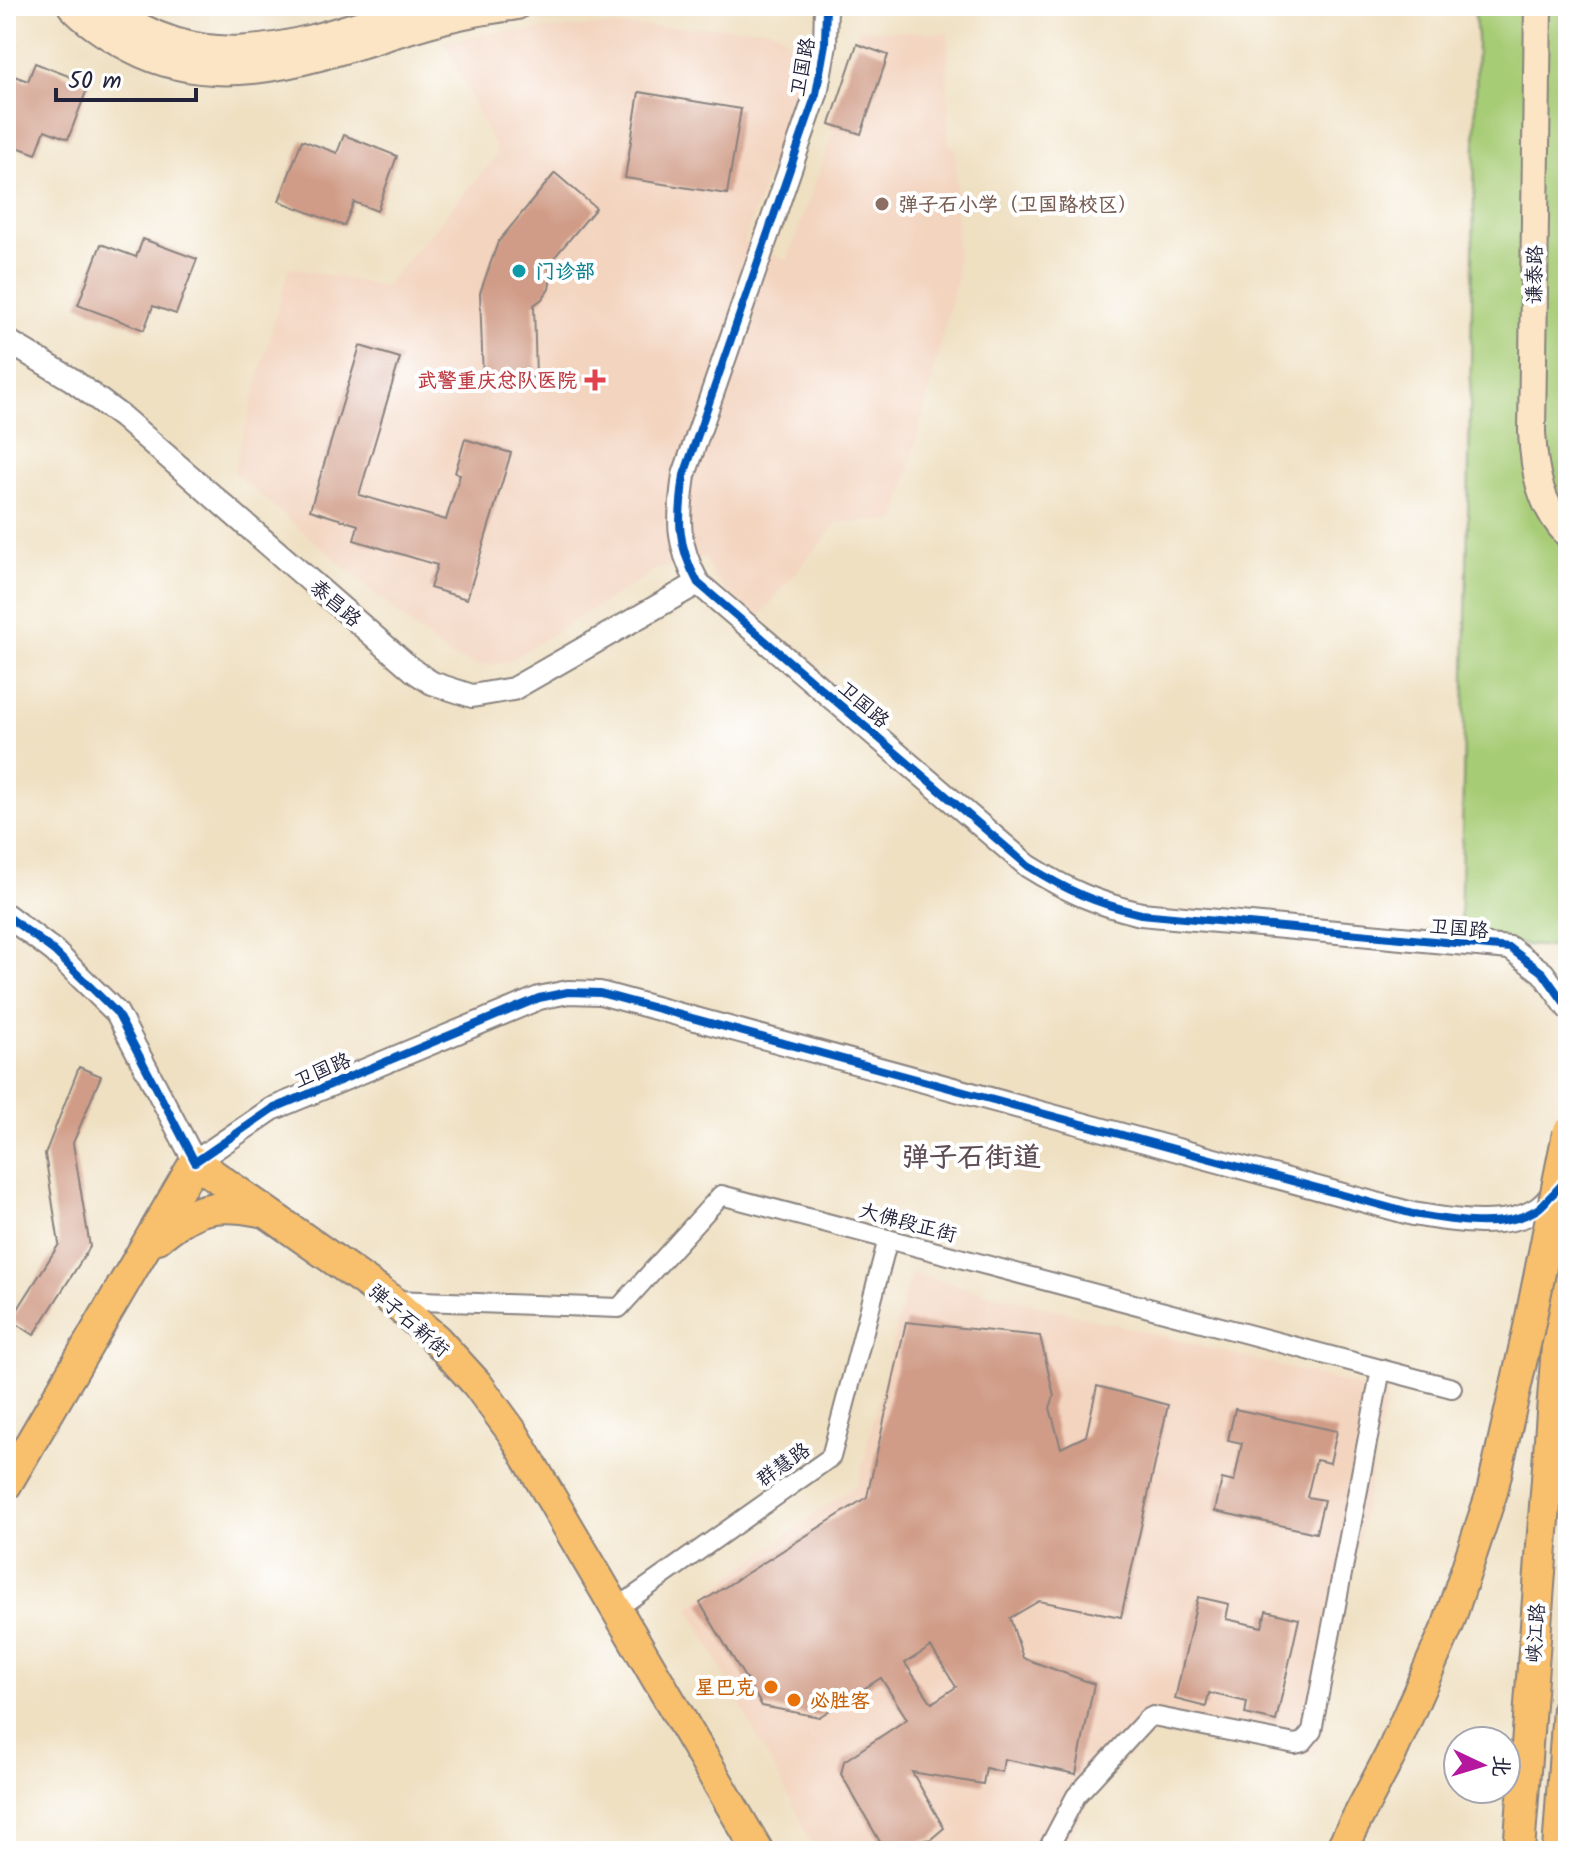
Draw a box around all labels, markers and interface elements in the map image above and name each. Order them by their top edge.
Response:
street label: 卫国路 [783,34,826,100]
scale bar [56,52,196,102]
text: 50 m [68,62,122,101]
place label: 弹子石小学（卫国路校区） [898,190,1138,222]
marker: 弹子石小学（卫国路校区） [873,195,891,213]
street label: 谦泰路 [1519,244,1553,305]
place label: 门诊部 [535,257,595,289]
marker: 门诊部 [510,262,528,280]
place label: 武警重庆总队医院 [417,366,577,398]
marker: 武警重庆总队医院 [584,369,606,391]
street label: 泰昌路 [302,573,369,637]
street label: 卫国路 [830,674,897,738]
street label: 卫国路 [1428,911,1491,949]
street label: 卫国路 [289,1045,358,1098]
district label: 弹子石街道 [901,1136,1041,1181]
street label: 大佛段正街 [855,1196,960,1252]
street label: 弹子石新街 [359,1277,456,1366]
street label: 群慧路 [750,1435,819,1496]
street label: 峡江路 [1519,1601,1555,1664]
place label: 星巴克 [695,1673,755,1705]
marker: 星巴克 [762,1678,780,1696]
place label: 必胜客 [810,1686,870,1718]
marker: 必胜客 [785,1691,803,1709]
north arrow [1442,1725,1522,1805]
text: 北 [1481,1754,1518,1778]

